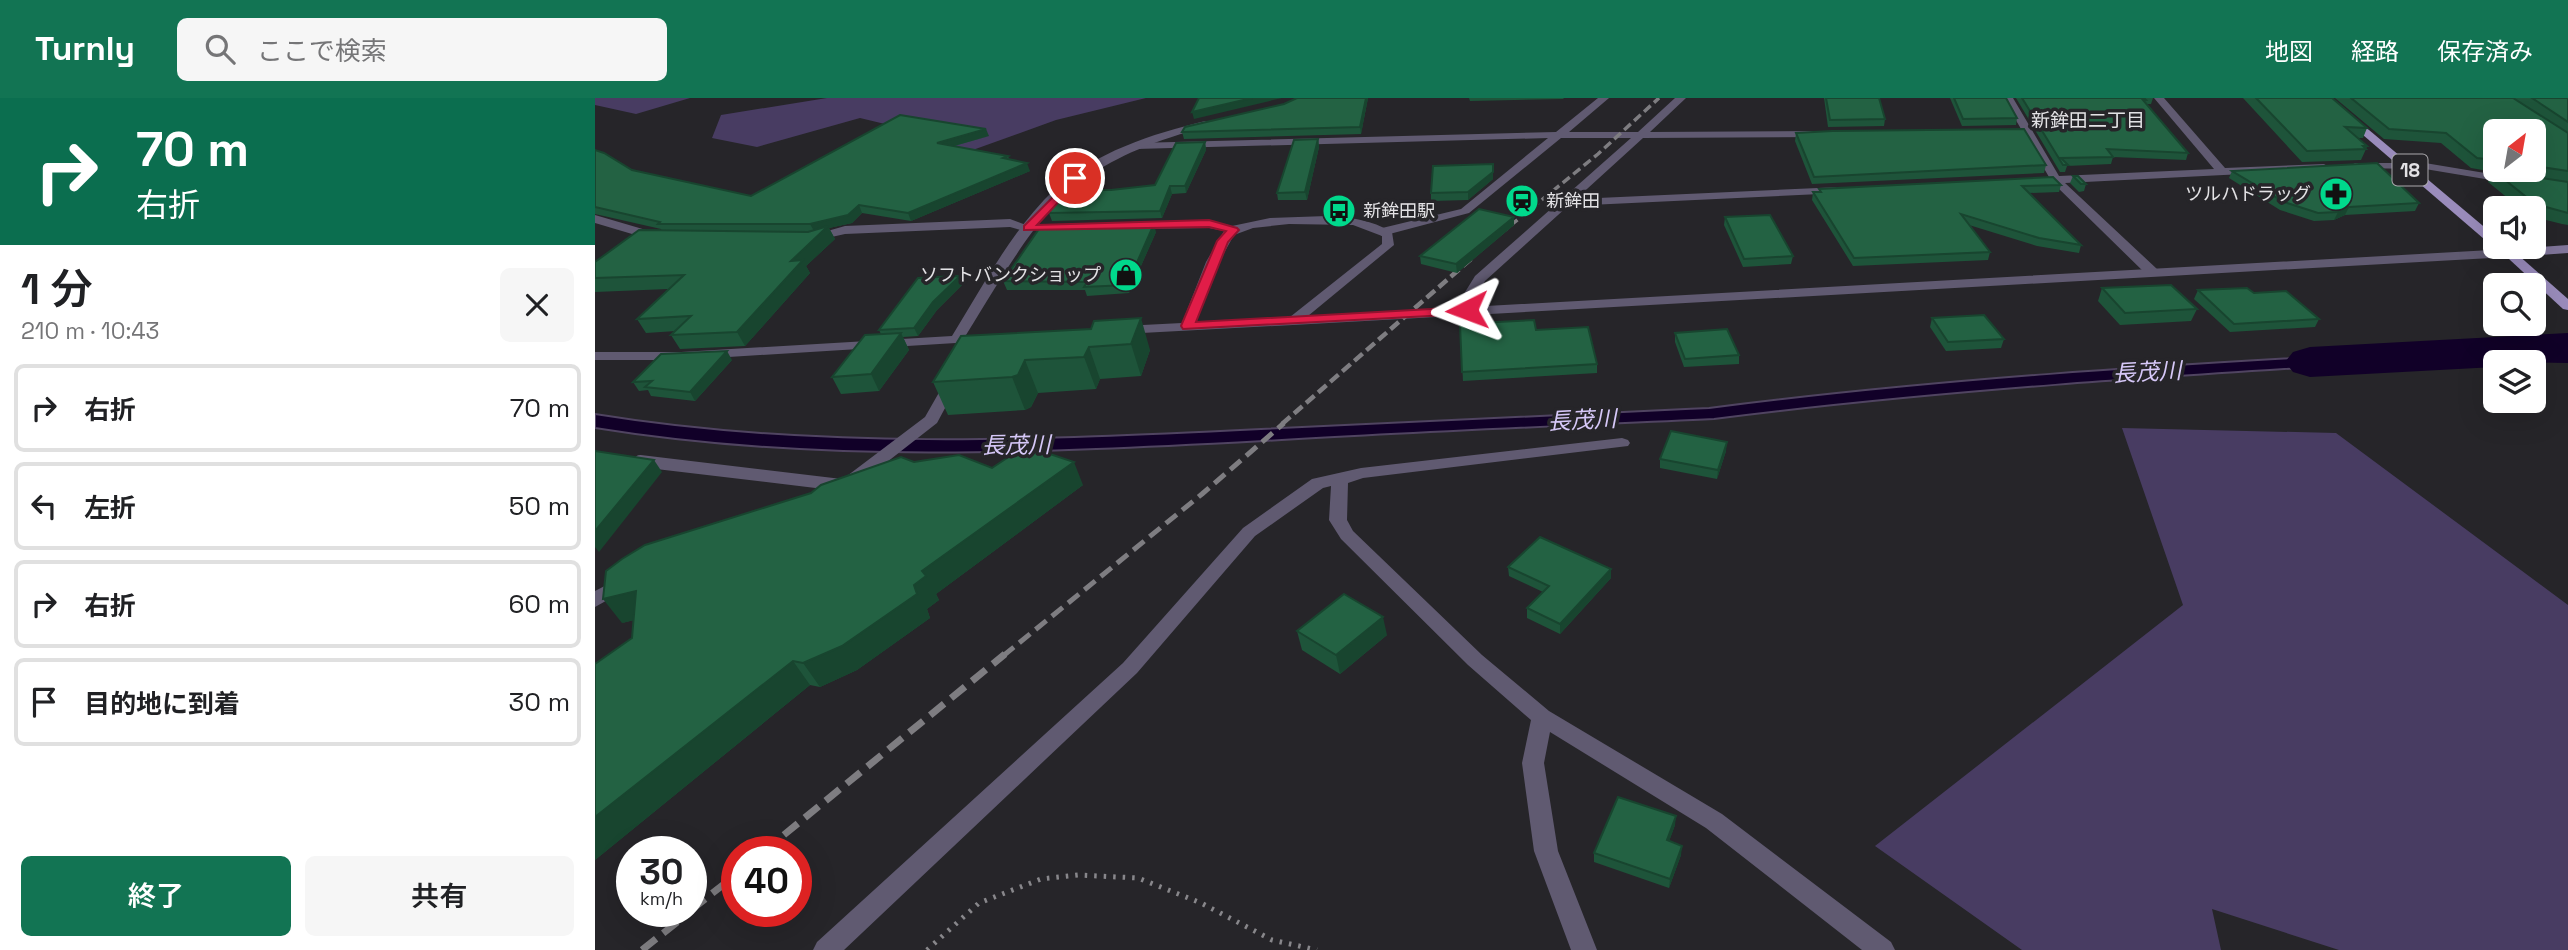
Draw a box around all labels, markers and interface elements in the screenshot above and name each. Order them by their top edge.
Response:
search box [177,18,667,81]
text: Turnly [35,28,135,70]
icon: search [201,30,239,68]
text: ここで検索 [257,34,387,68]
text: 地図 [2265,36,2313,67]
text: 経路 [2351,36,2399,67]
text: 保存済み [2437,36,2533,67]
district label: 新鉾田二丁目 [2031,108,2145,133]
text: 70 m [136,118,249,180]
north arrow [2483,119,2546,182]
map controls [2483,119,2546,413]
icon: right [21,126,112,217]
pin [1045,148,1105,208]
road number: 18 [2393,155,2427,186]
icon: arrive [1056,159,1094,197]
pharmacy icon: ツルハドラッグ [2317,175,2355,213]
station icon: 新鉾田 [1503,182,1541,220]
place label: ツルハドラッグ [2185,182,2311,205]
text: 右折 [136,185,200,225]
place label: 新鉾田 [1546,189,1600,212]
bus stop icon: 新鉾田駅 [1320,192,1358,230]
button: sound [2483,196,2546,259]
place label: 新鉾田駅 [1363,199,1435,222]
shop icon: ソフトバンクショップ [1107,256,1145,294]
text: 1 分 [21,263,93,316]
place label: ソフトバンクショップ [920,263,1101,286]
button: close [500,268,574,342]
position arrow [1430,273,1504,347]
button: search [2483,273,2546,336]
text: 210 m · 10:43 [21,316,159,346]
button: layers [2483,350,2546,413]
water label: 長茂川 [2112,355,2185,389]
icon: right [25,389,63,427]
text: 70 m [510,391,570,425]
text: 右折 [84,393,136,427]
water label: 長茂川 [1547,403,1620,437]
water label: 長茂川 [981,429,1054,461]
icon: left [25,487,63,525]
text: 50 m [509,489,570,523]
text: 左折 [84,491,136,525]
icon: right [25,585,63,623]
text: 60 m [508,587,570,621]
text: 右折 [84,589,136,623]
icon: arrive [25,683,63,721]
text: 30 m [509,685,570,719]
text: 目的地に到着 [84,687,240,721]
speed limit sign: 40 [721,836,812,927]
text: 30 [640,850,683,894]
button: 終了 [21,856,291,936]
button: 共有 [305,856,574,936]
text: km/h [640,887,683,910]

